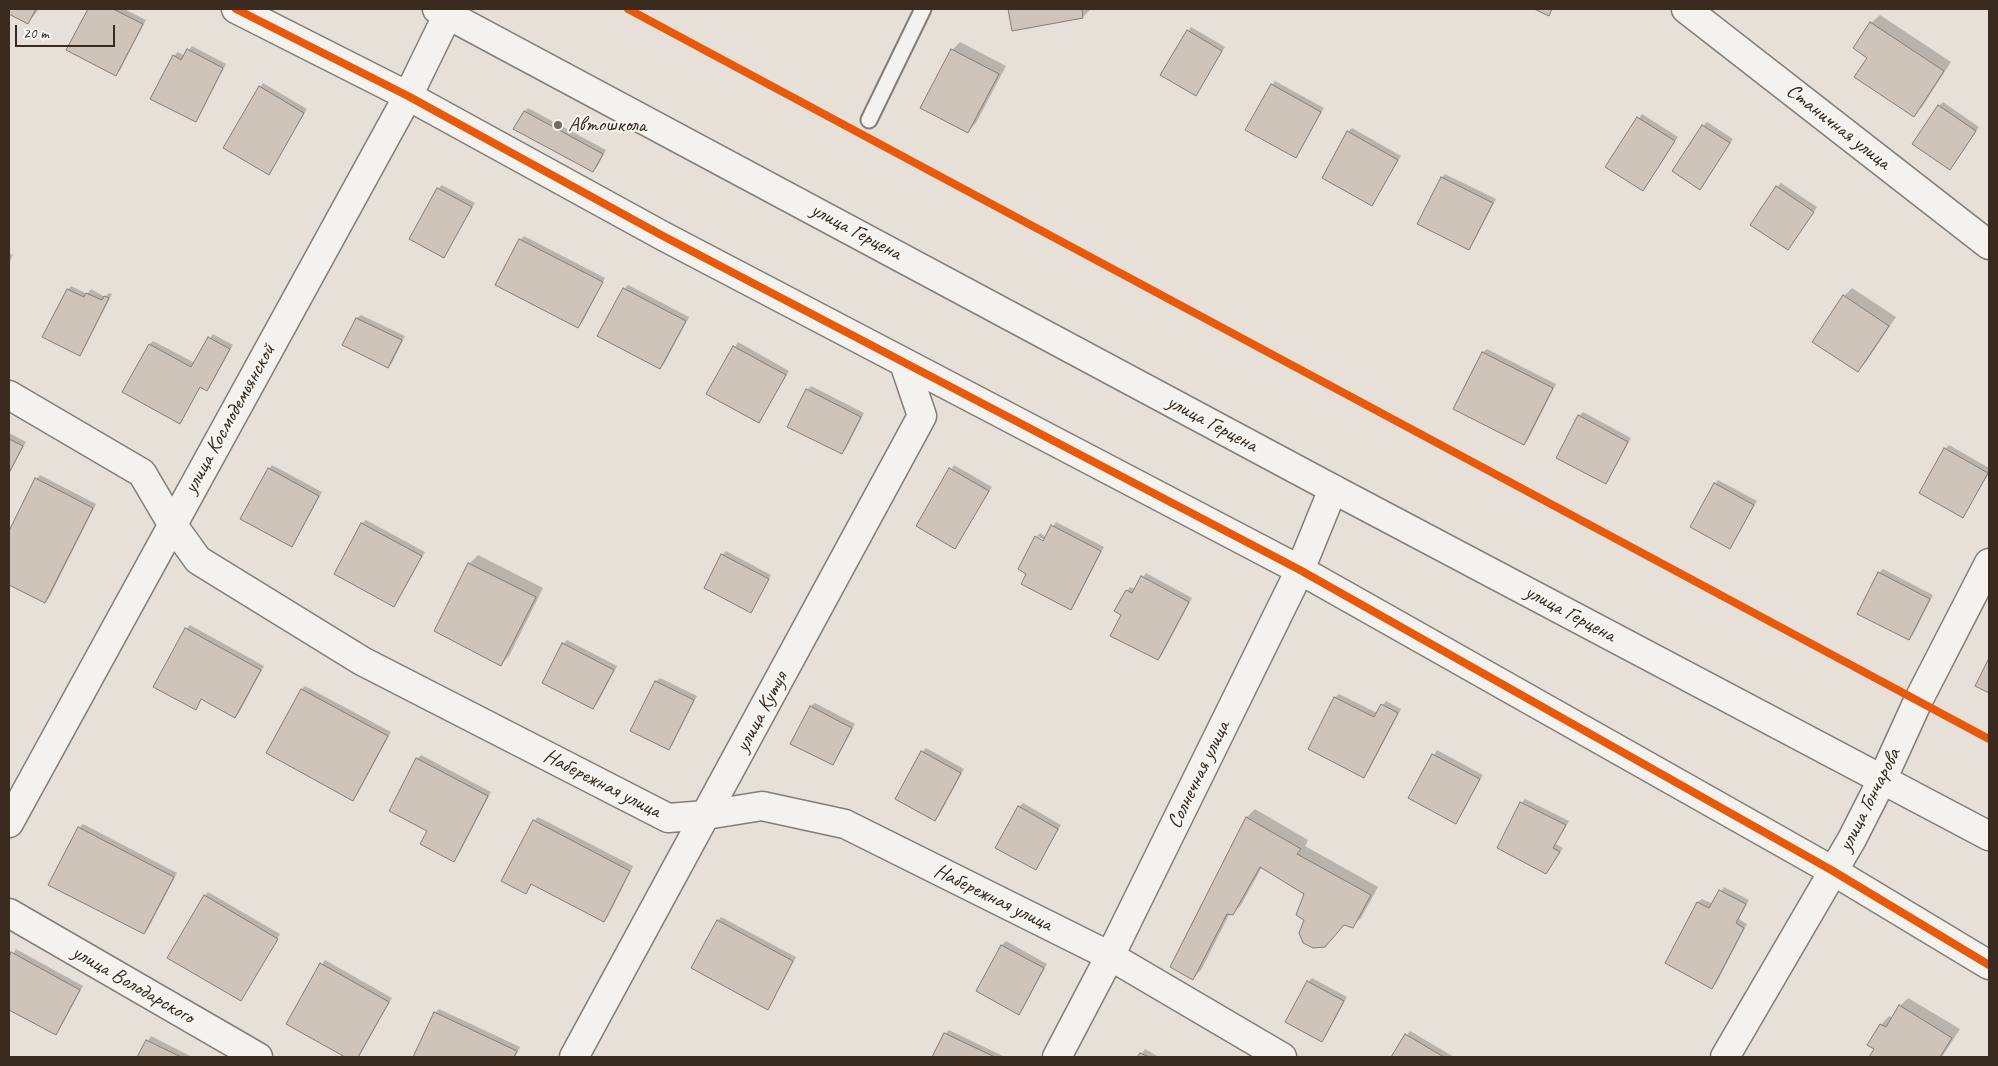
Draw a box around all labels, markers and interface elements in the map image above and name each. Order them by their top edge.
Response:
scale bar [18,15,118,47]
text: 20 m [23,24,49,43]
street label: Станичная улица [1781,78,1895,176]
place label: Автошкола [568,112,646,138]
marker: Автошкола [552,119,564,131]
street label: улица Герцена [806,198,906,266]
street label: улица Космодемьянской [178,340,282,498]
street label: улица Герцена [1162,390,1262,458]
street label: улица Герцена [1520,580,1620,648]
street label: улица Кутуя [730,667,794,757]
street label: Солнечная улица [1162,717,1236,833]
street label: Набережная улица [539,744,665,824]
street label: улица Гончарова [1833,744,1907,856]
street label: Набережная улица [930,859,1056,937]
street label: улица Володарского [67,940,199,1030]

